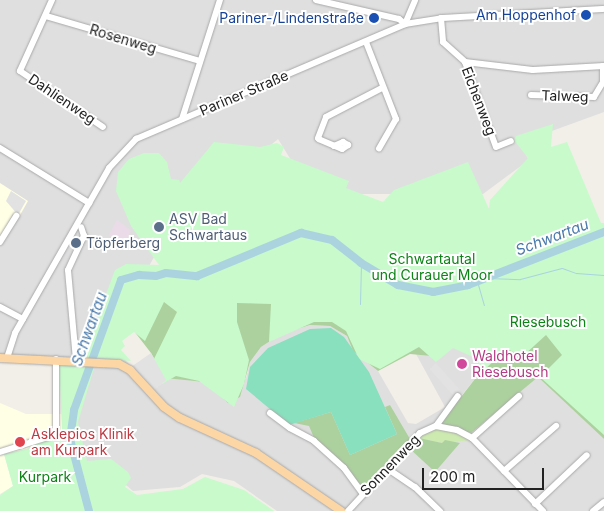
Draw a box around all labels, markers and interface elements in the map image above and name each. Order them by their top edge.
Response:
place label: Am Hoppenhof [476,7,576,23]
marker: Am Hoppenhof [580,9,592,21]
place label: Pariner-/Lindenstraße [219,10,364,26]
marker: Pariner-/Lindenstraße [368,12,380,24]
street label: Rosenweg [88,21,158,57]
street label: Eichenweg [458,64,500,138]
street label: Pariner Straße [197,67,291,119]
street label: Dahlienweg [25,70,99,128]
street label: Talweg [541,87,589,105]
place label: ASV Bad Schwartaus [169,211,247,243]
water label: Schwartau [513,215,591,259]
marker: ASV Bad Schwartaus [153,221,165,233]
place label: Töpferberg [86,235,160,251]
marker: Töpferberg [70,237,82,249]
park label: Schwartautal und Curauer Moor [371,251,493,284]
water label: Schwartau [67,290,111,368]
park label: Riesebusch [510,314,586,330]
place label: Waldhotel Riesebusch [472,348,549,381]
marker: Waldhotel Riesebusch [456,358,468,370]
place label: Asklepios Klinik am Kurpark [31,426,135,458]
street label: Sonnenweg [357,431,423,499]
marker: Asklepios Klinik am Kurpark [13,435,27,449]
scale bar [424,458,546,490]
text: 200 m [430,467,475,486]
park label: Kurpark [19,469,71,485]

